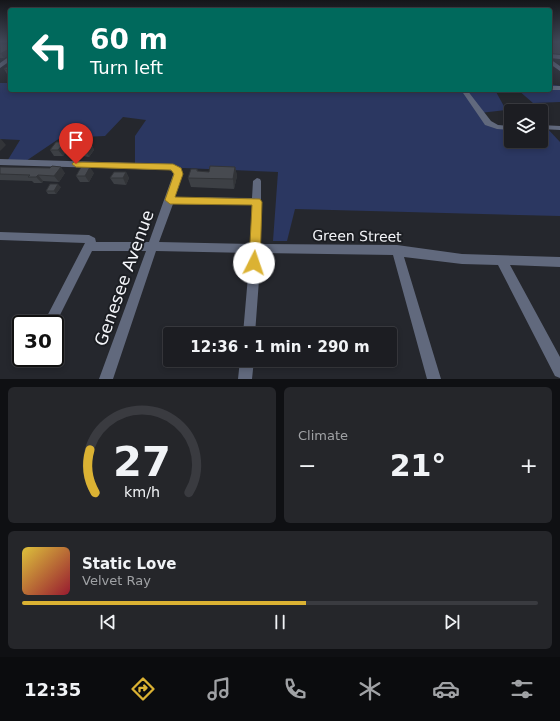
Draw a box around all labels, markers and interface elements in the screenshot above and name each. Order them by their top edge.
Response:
text: 60 m [90,23,168,56]
icon: left [24,24,76,76]
text: Turn left [90,57,163,78]
map controls [504,104,548,148]
button: layers [504,104,548,148]
pin [59,123,93,164]
icon: arrive [65,129,87,151]
street label: Genesee Avenue [90,207,158,349]
street label: Green Street [312,227,402,245]
position arrow [233,242,275,284]
speed limit sign: 30 [12,315,64,367]
text: 12:36 · 1 min · 290 m [190,338,370,356]
text: Climate [298,428,348,443]
text: 27 [113,437,171,486]
text: 21° [390,448,446,483]
text: − [298,453,316,478]
text: + [520,453,538,478]
text: km/h [124,484,160,500]
text: Static Love [82,555,176,573]
text: Velvet Ray [82,573,151,588]
icon: previous [97,611,119,633]
icon: pause [269,611,291,633]
icon: next [441,611,463,633]
icon: directions [129,675,157,703]
icon: music [205,675,233,703]
icon: phone [281,675,309,703]
icon: climate [356,675,384,703]
icon: car [432,675,460,703]
icon: filters [508,675,536,703]
text: 12:35 [24,679,81,700]

